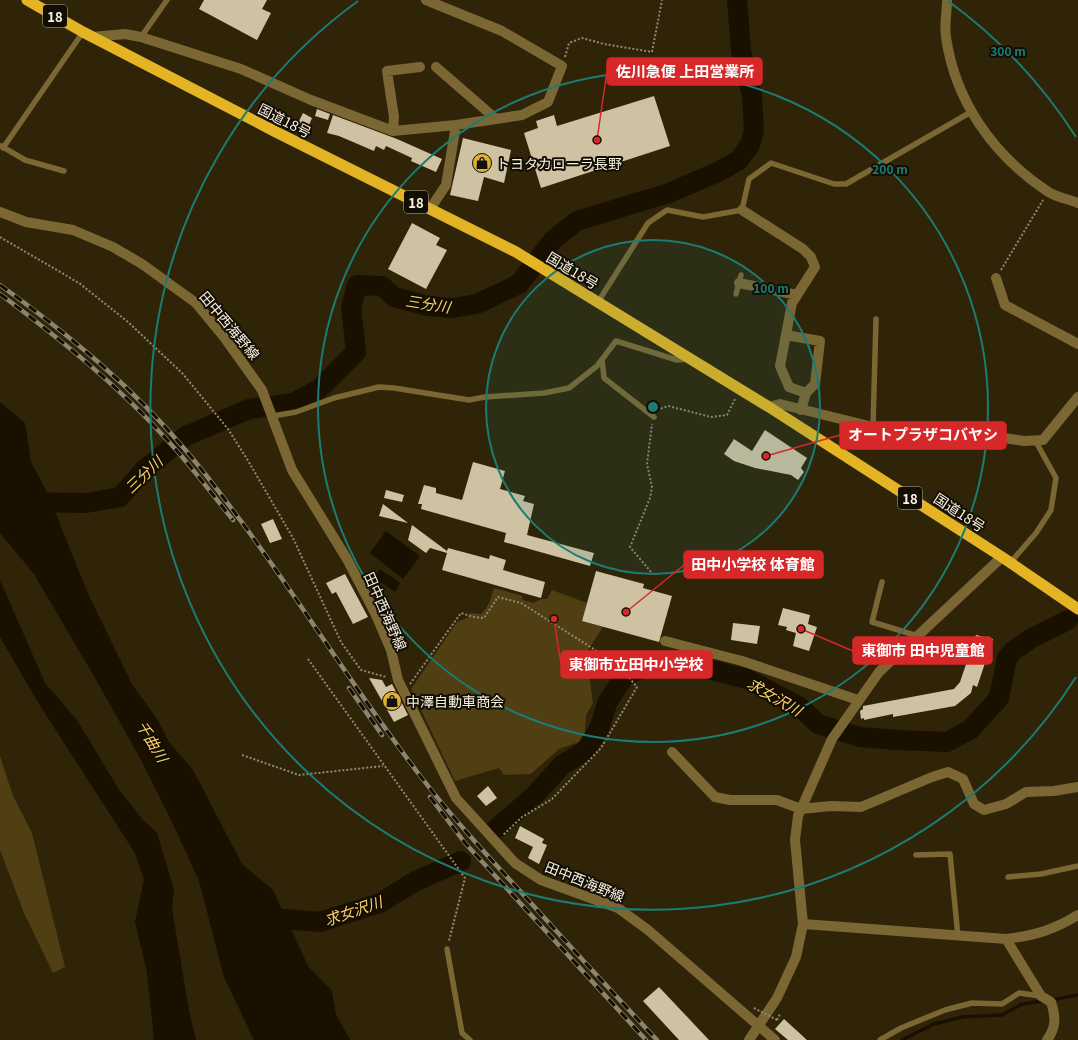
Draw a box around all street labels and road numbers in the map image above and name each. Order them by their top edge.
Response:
road number: 18 [43,5,67,27]
street label: 国道18号 [255,98,315,142]
road number: 18 [404,191,428,213]
street label: 国道18号 [543,247,603,293]
street label: 田中西海野線 [195,286,265,364]
road number: 18 [898,487,922,509]
street label: 国道18号 [930,488,990,536]
street label: 田中西海野線 [360,569,412,653]
street label: 田中西海野線 [542,856,628,906]

